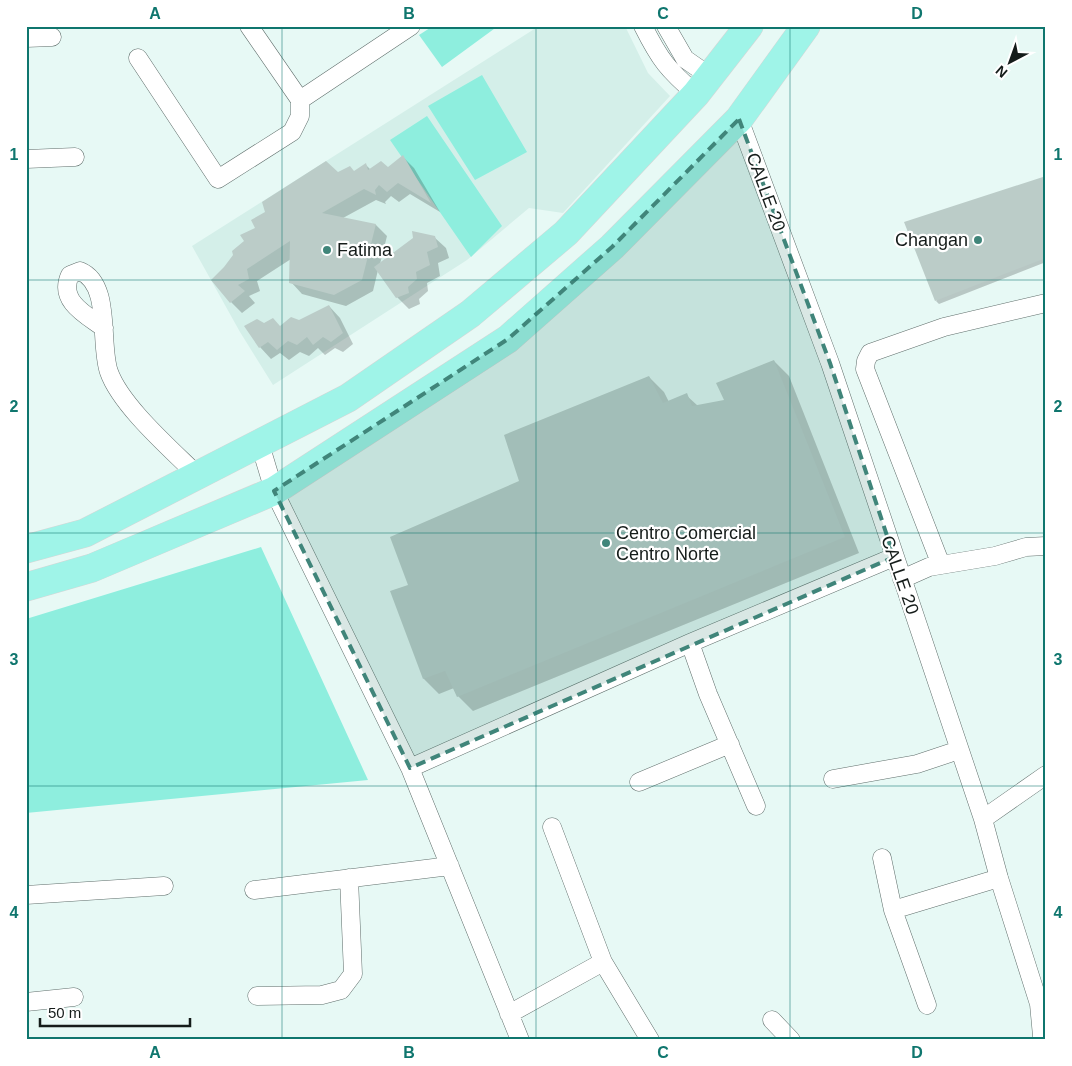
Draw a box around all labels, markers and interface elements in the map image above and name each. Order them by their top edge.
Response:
text: A [149,5,161,22]
text: B [403,5,415,22]
text: C [657,5,669,22]
text: D [911,5,923,22]
north arrow [984,38,1034,88]
text: N [992,62,1011,81]
text: 1 [10,146,19,163]
text: 1 [1054,146,1063,163]
street label: CALLE 20 [743,150,789,234]
place label: Changan [895,230,968,250]
marker: Changan [972,234,984,246]
place label: Fatima [337,240,393,260]
marker: Fatima [321,244,333,256]
text: 2 [10,398,19,415]
text: 2 [1054,398,1063,415]
place label: Centro Comercial Centro Norte [616,523,756,564]
street label: CALLE 20 [877,533,923,617]
marker: Centro Comercial Centro Norte [600,537,612,549]
text: 3 [10,651,19,668]
text: 3 [1054,651,1063,668]
text: 4 [10,904,19,921]
text: 4 [1054,904,1063,921]
scale bar [40,996,190,1028]
text: 50 m [48,1004,81,1021]
text: A [149,1044,161,1061]
text: B [403,1044,415,1061]
text: C [657,1044,669,1061]
text: D [911,1044,923,1061]

